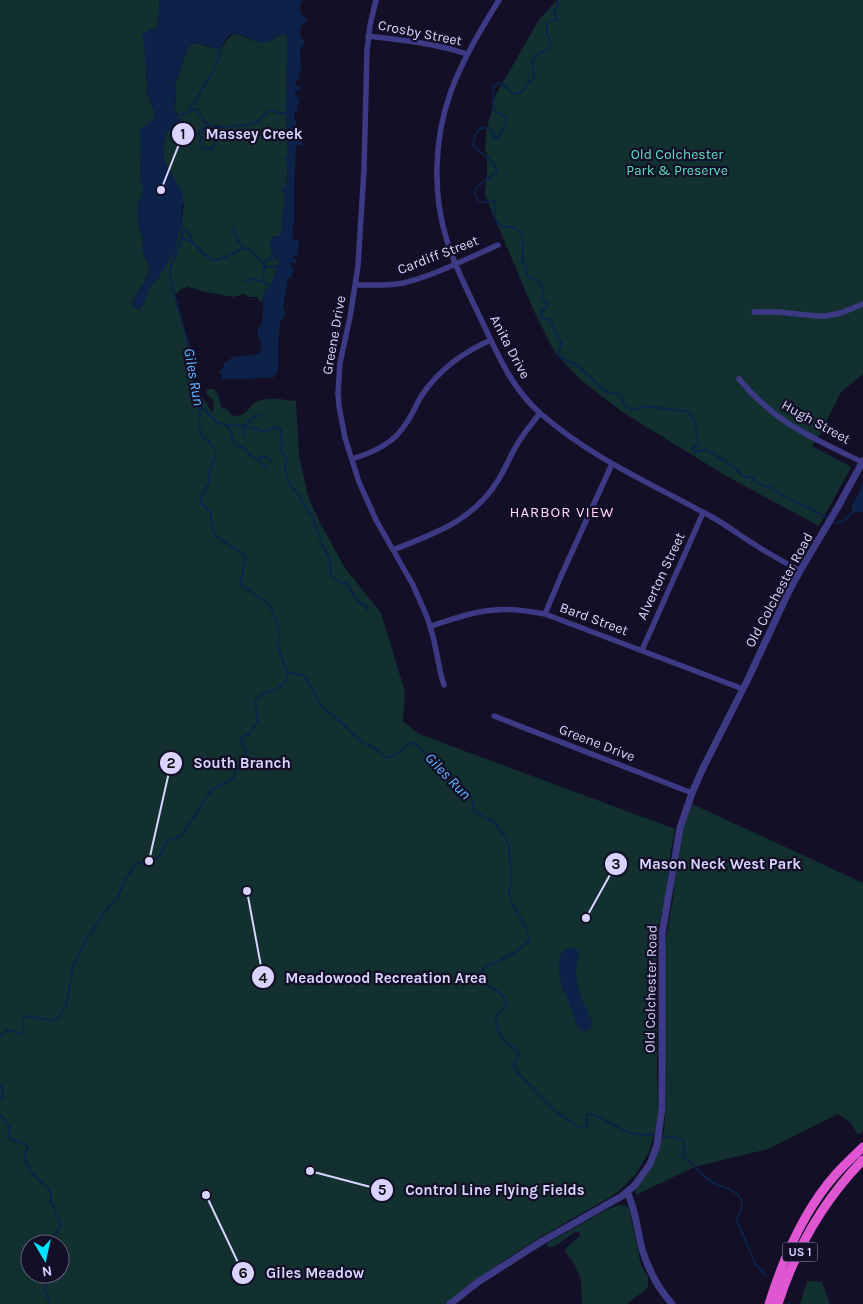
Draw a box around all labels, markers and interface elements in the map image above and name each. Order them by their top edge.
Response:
street label: Crosby Street [377,17,463,49]
callout: Massey Creek [171,119,313,149]
text: 1 [180,125,186,143]
text: Massey Creek [205,125,303,143]
park label: Old Colchester Park & Preserve [626,146,728,179]
street label: Cardiff Street [395,232,481,278]
street label: Greene Drive [319,294,349,376]
street label: Anita Drive [486,312,534,382]
water label: Giles Run [180,347,208,407]
street label: Hugh Street [779,396,853,448]
district label: HARBOR VIEW [509,503,615,521]
street label: Old Colchester Road [741,529,817,651]
street label: Alverton Street [633,530,689,622]
street label: Bard Street [557,599,631,639]
street label: Greene Drive [557,721,637,765]
callout: South Branch [158,748,301,778]
water label: Giles Run [421,749,475,803]
text: 2 [166,754,176,772]
text: South Branch [193,754,291,772]
callout: Mason Neck West Park [604,849,811,879]
text: 3 [611,855,621,873]
text: Mason Neck West Park [639,855,801,873]
street label: Old Colchester Road [641,925,661,1053]
callout: Meadowood Recreation Area [251,962,497,992]
text: 4 [259,969,268,987]
text: Meadowood Recreation Area [285,969,487,987]
callout: Control Line Flying Fields [370,1175,594,1205]
text: 5 [378,1181,387,1199]
text: Control Line Flying Fields [405,1181,585,1199]
north arrow [20,1234,70,1284]
road number: US 1 [782,1242,818,1262]
callout: Giles Meadow [231,1258,374,1288]
text: N [41,1262,53,1281]
text: 6 [238,1264,248,1282]
text: Giles Meadow [266,1264,365,1282]

